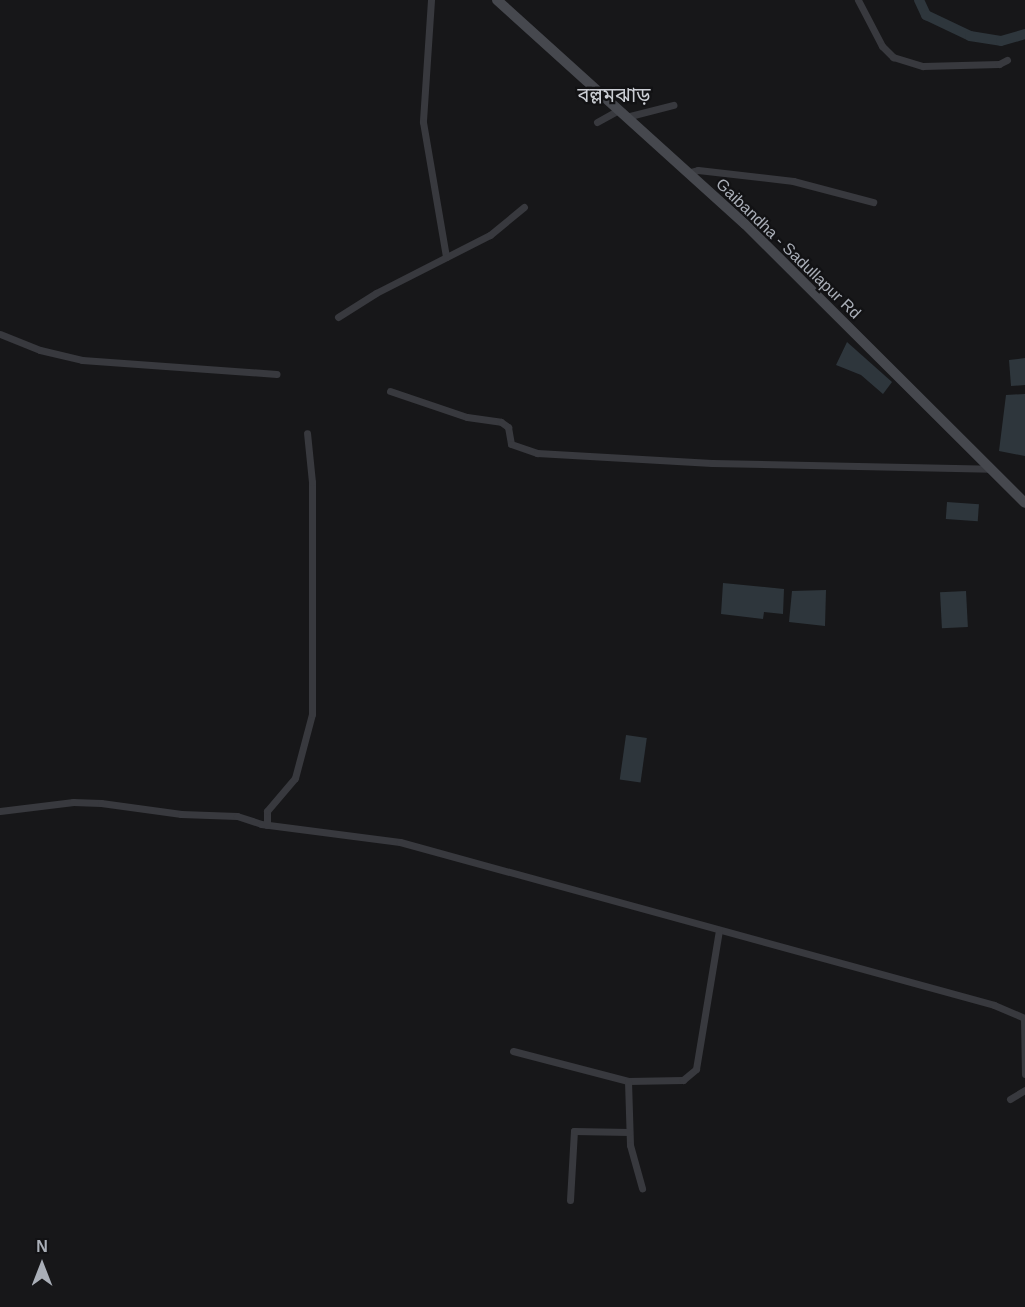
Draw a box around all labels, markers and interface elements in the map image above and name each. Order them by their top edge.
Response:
district label: বল্লমঝাড় [578,83,650,107]
street label: Gaibandha - Sadullapur Rd [712,175,864,323]
north arrow [12,1235,72,1295]
text: N [36,1238,48,1255]

